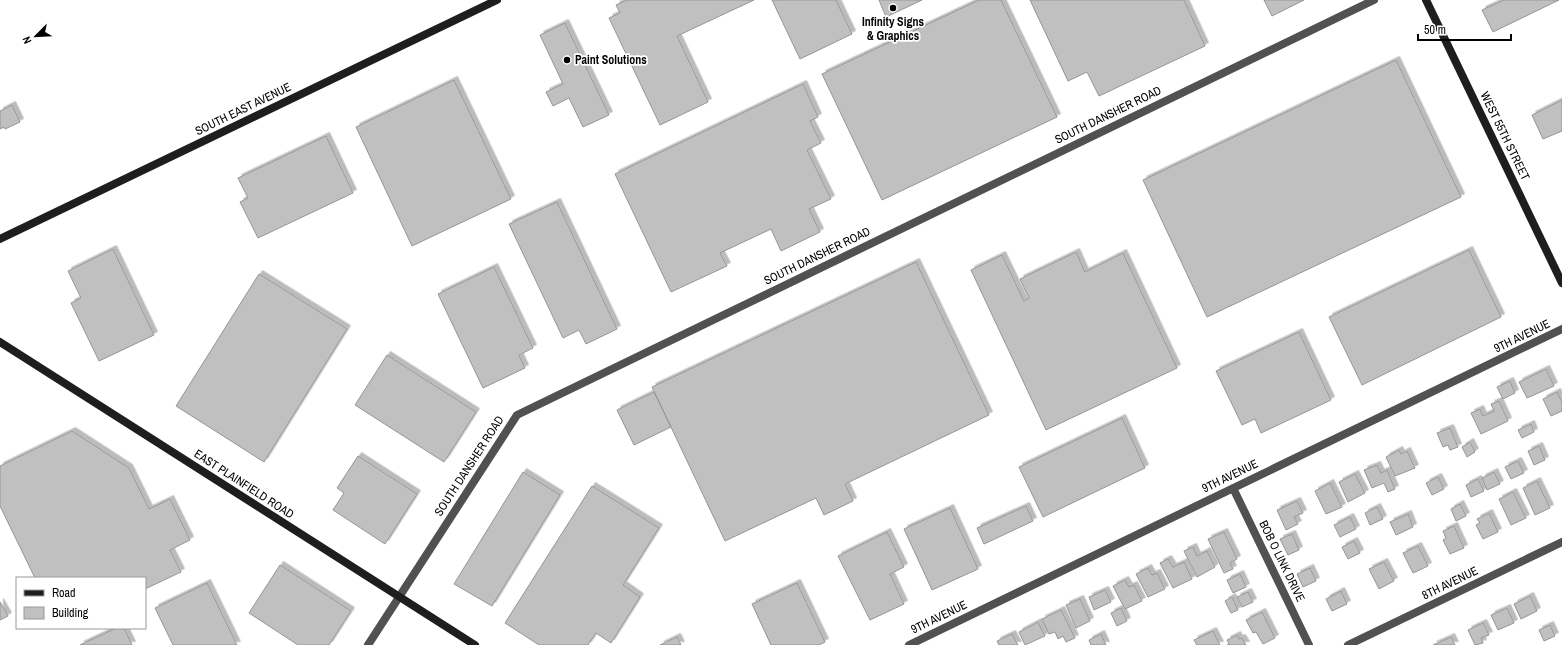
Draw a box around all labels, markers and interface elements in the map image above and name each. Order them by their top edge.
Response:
marker: Infinity Signs & Graphics [888,3,898,13]
place label: Infinity Signs & Graphics [862,14,924,44]
north arrow [16,16,56,56]
scale bar [1418,16,1511,42]
text: 50 m [1424,22,1446,38]
text: N [19,34,35,46]
place label: Paint Solutions [575,52,647,68]
marker: Paint Solutions [562,55,572,65]
street label: SOUTH EAST AVENUE [192,79,294,139]
street label: SOUTH DANSHER ROAD [1052,82,1164,148]
street label: WEST 55TH STREET [1477,89,1533,183]
street label: SOUTH DANSHER ROAD [761,223,873,289]
street label: 9TH AVENUE [1491,316,1553,356]
street label: SOUTH DANSHER ROAD [431,413,507,519]
street label: EAST PLAINFIELD ROAD [191,446,297,522]
street label: 9TH AVENUE [1199,456,1261,496]
street label: BOB O LINK DRIVE [1255,518,1309,604]
street label: 8TH AVENUE [1419,563,1481,603]
legend [16,577,146,629]
text: Road [52,585,76,601]
street label: 9TH AVENUE [908,597,970,637]
text: Building [52,605,89,621]

